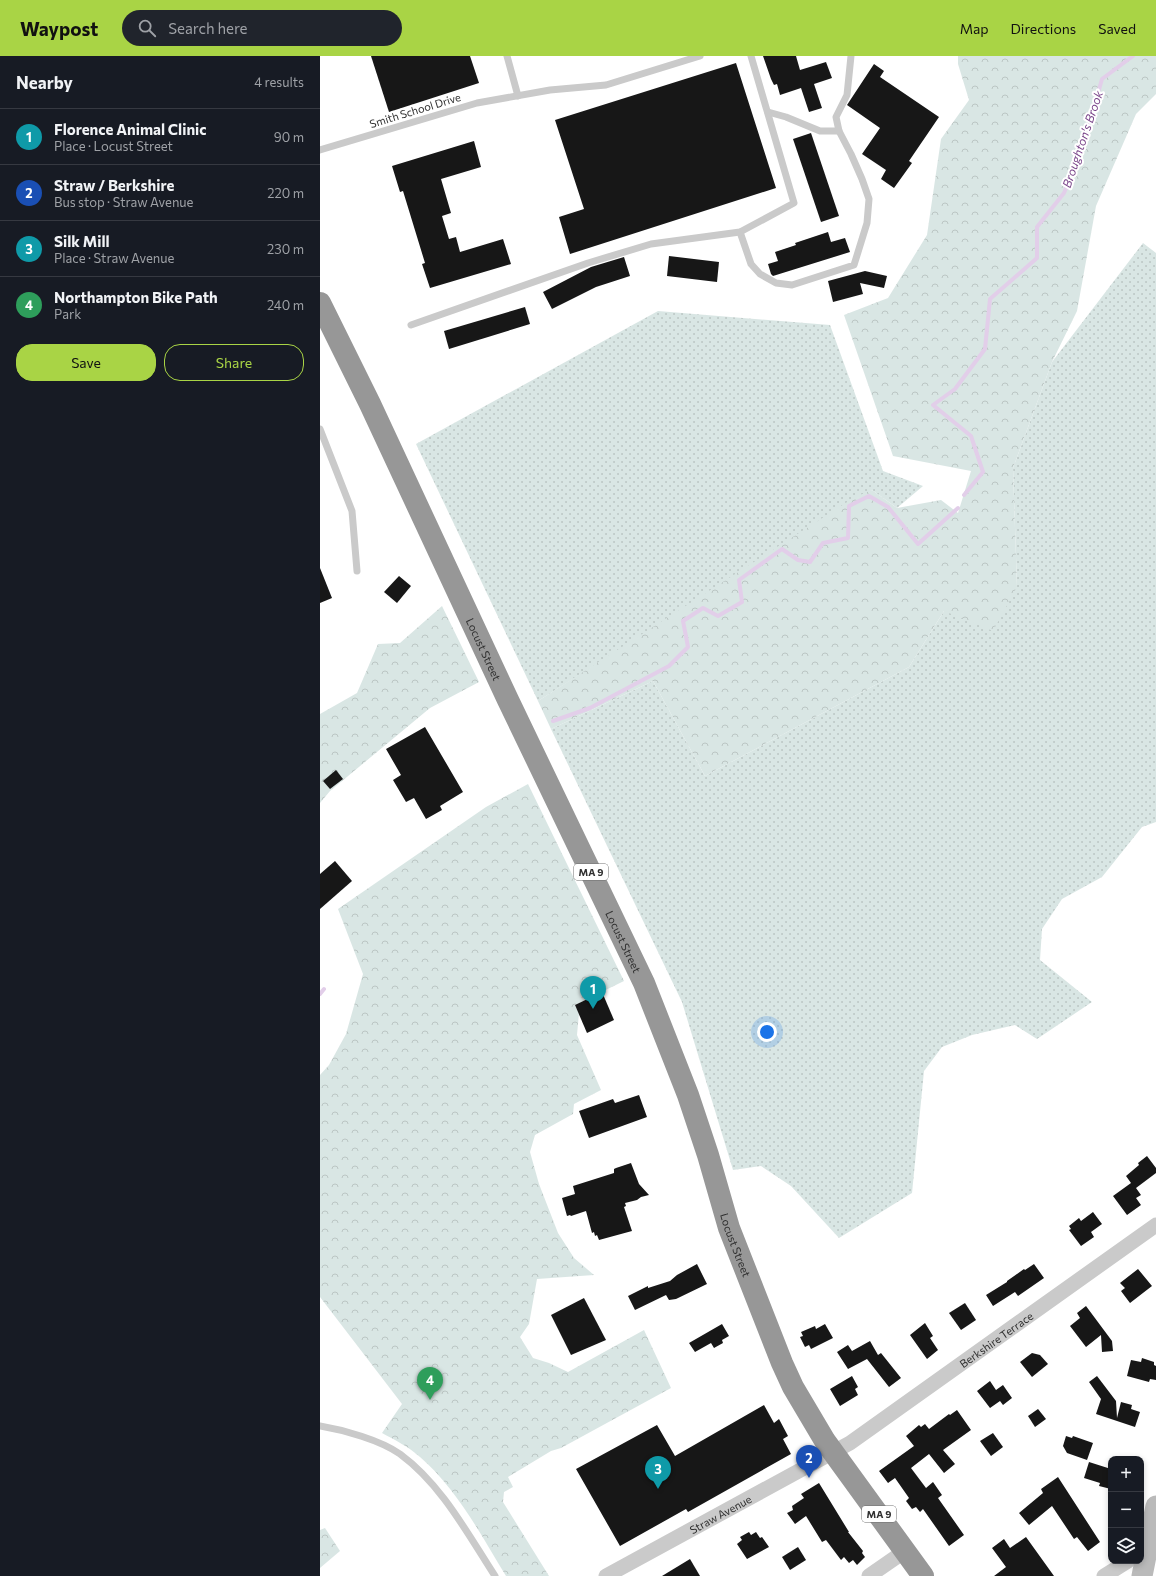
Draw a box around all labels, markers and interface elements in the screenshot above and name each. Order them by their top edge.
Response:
search box [122,10,402,46]
text: Waypost [20,17,98,40]
icon: search [136,17,158,39]
text: Search here [168,19,248,37]
text: Map [960,20,989,37]
text: Directions [1011,20,1076,37]
text: Saved [1098,20,1136,37]
text: Nearby [16,72,73,93]
text: 4 results [254,74,304,90]
water label: Broughton's Brook [1059,88,1105,189]
street label: Smith School Drive [368,90,462,130]
text: Florence Animal Clinic [54,120,207,138]
text: 1 [26,129,32,145]
text: 90 m [274,129,304,145]
text: Place · Locust Street [54,138,173,154]
text: Straw / Berkshire [54,176,174,194]
text: 2 [25,185,33,201]
text: 220 m [267,185,304,201]
text: Bus stop · Straw Avenue [54,194,193,210]
text: Silk Mill [54,232,110,250]
text: 3 [25,241,33,257]
text: 230 m [267,241,304,257]
text: Place · Straw Avenue [54,250,174,266]
text: Northampton Bike Path [54,288,218,306]
text: 4 [25,297,33,313]
text: 240 m [267,297,304,313]
text: Park [54,306,81,322]
button: Save [16,344,156,381]
button: Share [164,344,304,381]
street label: Locust Street [464,616,505,683]
road number: MA 9 [574,864,608,880]
street label: Locust Street [604,908,645,975]
pin: 1 [580,976,606,1009]
your location [757,1022,777,1042]
street label: Locust Street [718,1211,754,1279]
street label: Berkshire Terrace [957,1308,1035,1370]
pin: 4 [417,1367,443,1400]
pin: 2 [796,1445,822,1478]
pin: 3 [645,1456,671,1489]
map controls [1108,1456,1144,1564]
button: + [1108,1456,1144,1492]
street label: Straw Avenue [687,1492,753,1536]
button: − [1108,1492,1144,1528]
road number: MA 9 [862,1506,896,1522]
button: layers [1108,1528,1144,1564]

